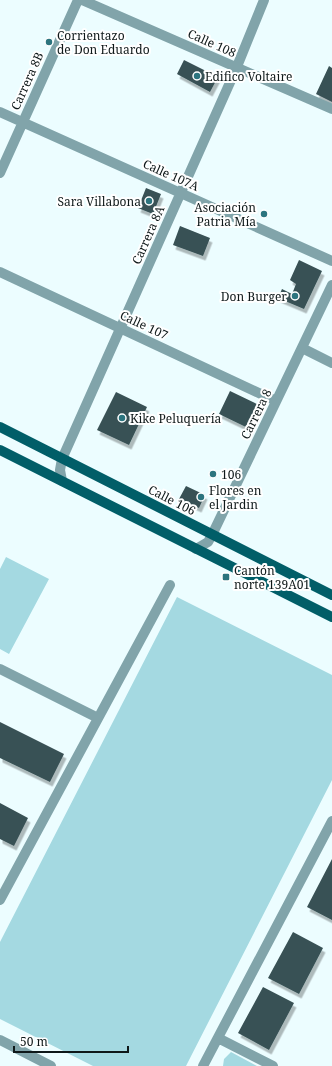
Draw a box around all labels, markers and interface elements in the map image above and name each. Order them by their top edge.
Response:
street label: Calle 108 [185,25,239,61]
place label: Corrientazo de Don Eduardo [57,27,150,58]
marker: Corrientazo de Don Eduardo [44,37,54,47]
street label: Carrera 8B [7,49,47,113]
place label: Edifico Voltaire [205,68,293,85]
marker: Edifico Voltaire [192,71,202,81]
street label: Calle 107A [140,155,202,195]
place label: Sara Villabona [58,193,141,210]
marker: Sara Villabona [144,196,154,206]
place label: Asociación Patria Mía [194,199,256,230]
street label: Carrera 8A [128,203,169,267]
marker: Asociación Patria Mía [259,209,269,219]
place label: Don Burger [221,288,287,305]
marker: Don Burger [290,291,300,301]
street label: Calle 107 [117,306,171,344]
street label: Carrera 8 [237,386,276,442]
place label: Kike Peluquería [130,410,221,427]
marker: Kike Peluquería [117,413,127,423]
place label: 106 [221,466,241,483]
marker: 106 [208,469,218,479]
street label: Calle 106 [145,481,199,519]
place label: Flores en el Jardin [209,482,262,513]
marker: Flores en el Jardin [196,492,206,502]
place label: Cantón norte 139A01 [234,562,310,593]
marker: Cantón norte 139A01 [221,572,231,582]
scale bar [14,1028,128,1054]
text: 50 m [20,1033,48,1050]

